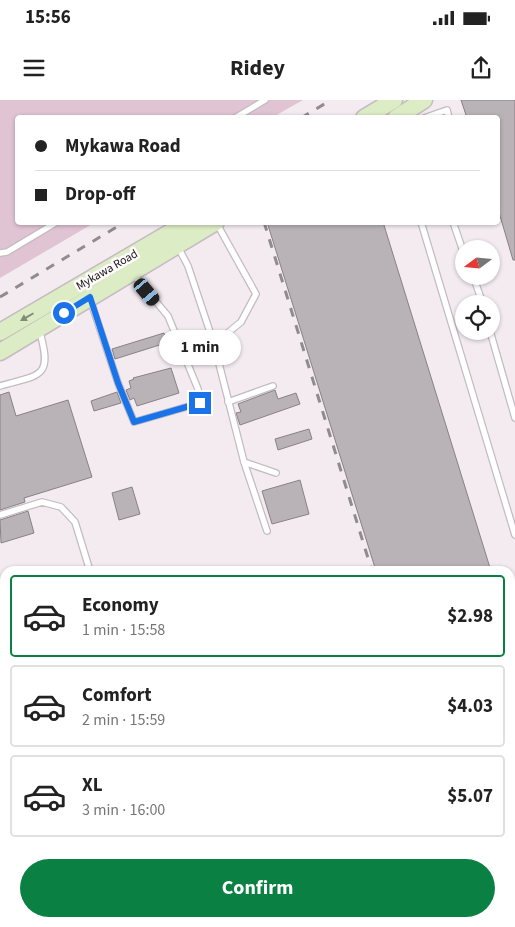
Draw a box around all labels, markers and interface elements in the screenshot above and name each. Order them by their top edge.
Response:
text: 15:56 [25,4,71,31]
text: Ridey [230,52,285,84]
icon: menu [20,54,48,82]
icon: share [467,54,495,82]
text: Mykawa Road [65,133,181,160]
text: Drop-off [65,181,135,208]
north arrow [455,240,500,285]
map controls [455,240,500,340]
street label: Mykawa Road [73,245,141,295]
car [131,276,162,308]
button: locate [455,295,500,340]
route start [53,302,75,324]
one-way arrow [20,312,34,321]
callout: 1 min [159,330,241,366]
text: 1 min [181,336,219,358]
route end [189,392,211,414]
text: Economy [82,592,159,619]
icon: car [22,594,67,639]
text: $2.98 [447,603,493,630]
text: 1 min · 15:58 [82,619,165,641]
text: Comfort [82,682,152,709]
icon: car [22,684,67,729]
text: $4.03 [447,693,493,720]
text: 2 min · 15:59 [82,709,165,731]
text: XL [82,772,103,799]
icon: car [22,774,67,819]
text: $5.07 [447,783,493,810]
text: 3 min · 16:00 [82,799,165,821]
button: Confirm [20,859,495,917]

